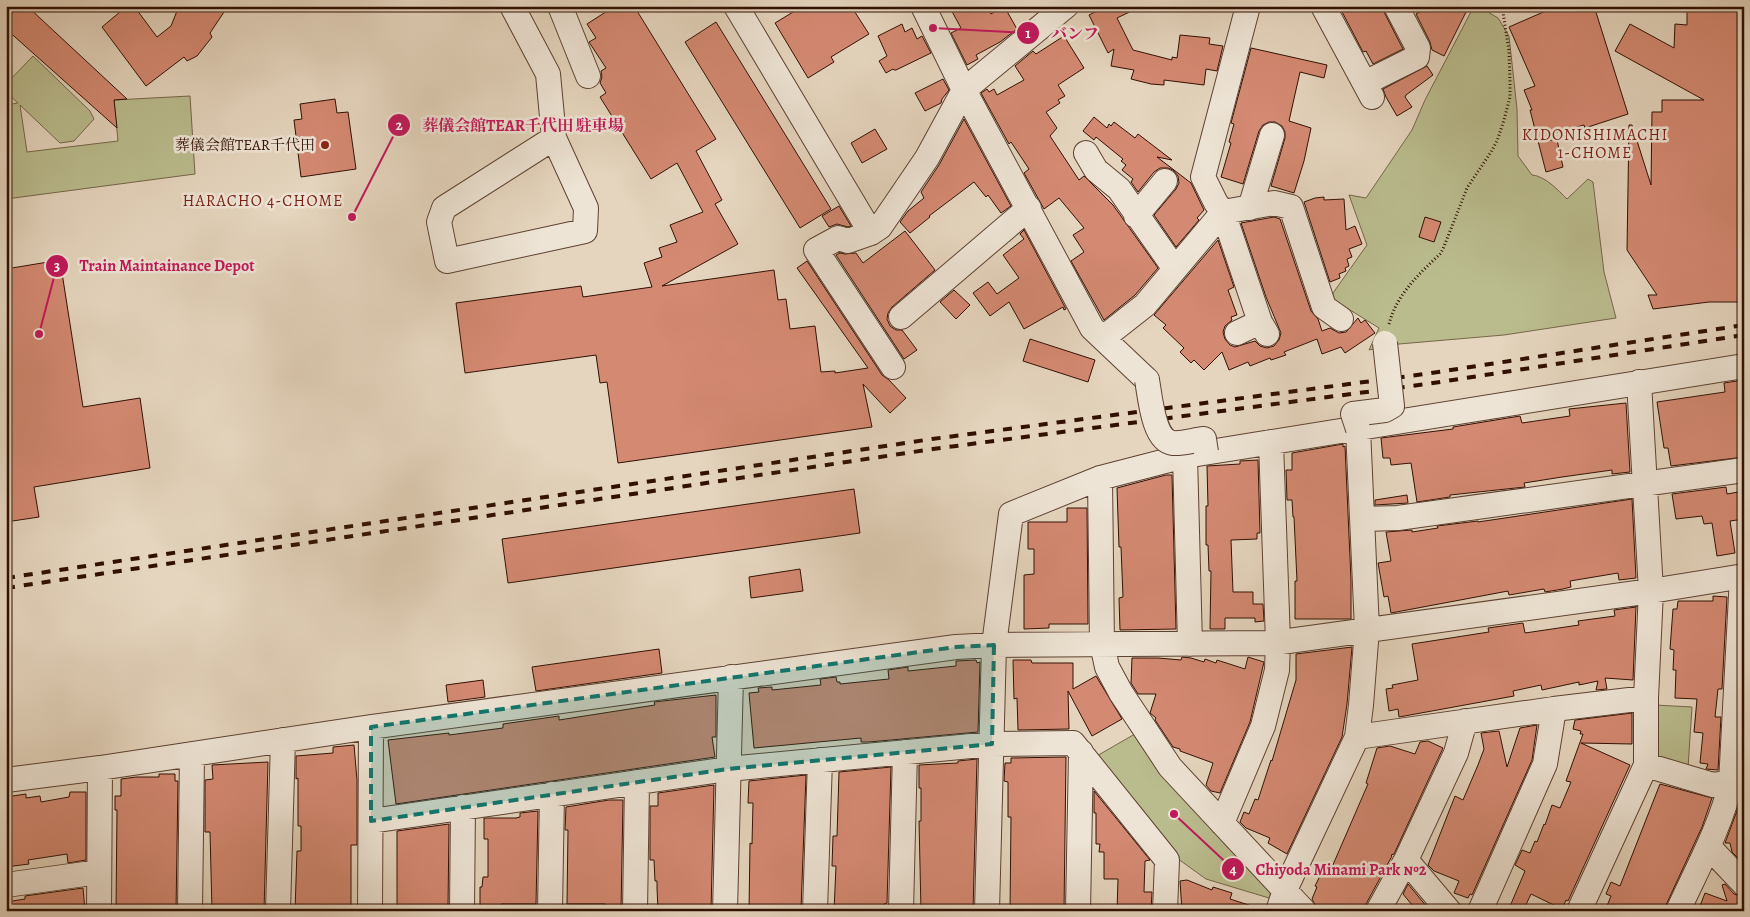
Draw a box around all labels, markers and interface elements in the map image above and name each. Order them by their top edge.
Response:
callout: バンフ [1016,18,1109,49]
text: 1 [1025,23,1031,43]
text: バンフ [1051,23,1099,45]
callout: 葬儀会館TEAR千代田 駐車場 [387,109,633,140]
text: 2 [395,115,403,135]
text: 葬儀会館TEAR千代田 駐車場 [422,115,624,137]
district label: KIDONISHIMACHI 1-CHOME [1522,124,1668,164]
place label: 葬儀会館TEAR千代田 [175,135,315,155]
marker: 葬儀会館TEAR千代田 [319,139,331,151]
district label: HARACHO 4-CHOME [182,190,344,212]
callout: Train Maintainance Depot [44,250,264,281]
text: Train Maintainance Depot [79,255,255,277]
text: 3 [54,256,60,276]
callout: Chiyoda Minami Park №2 [1220,854,1436,885]
text: 4 [1229,859,1237,879]
text: Chiyoda Minami Park №2 [1256,859,1427,881]

